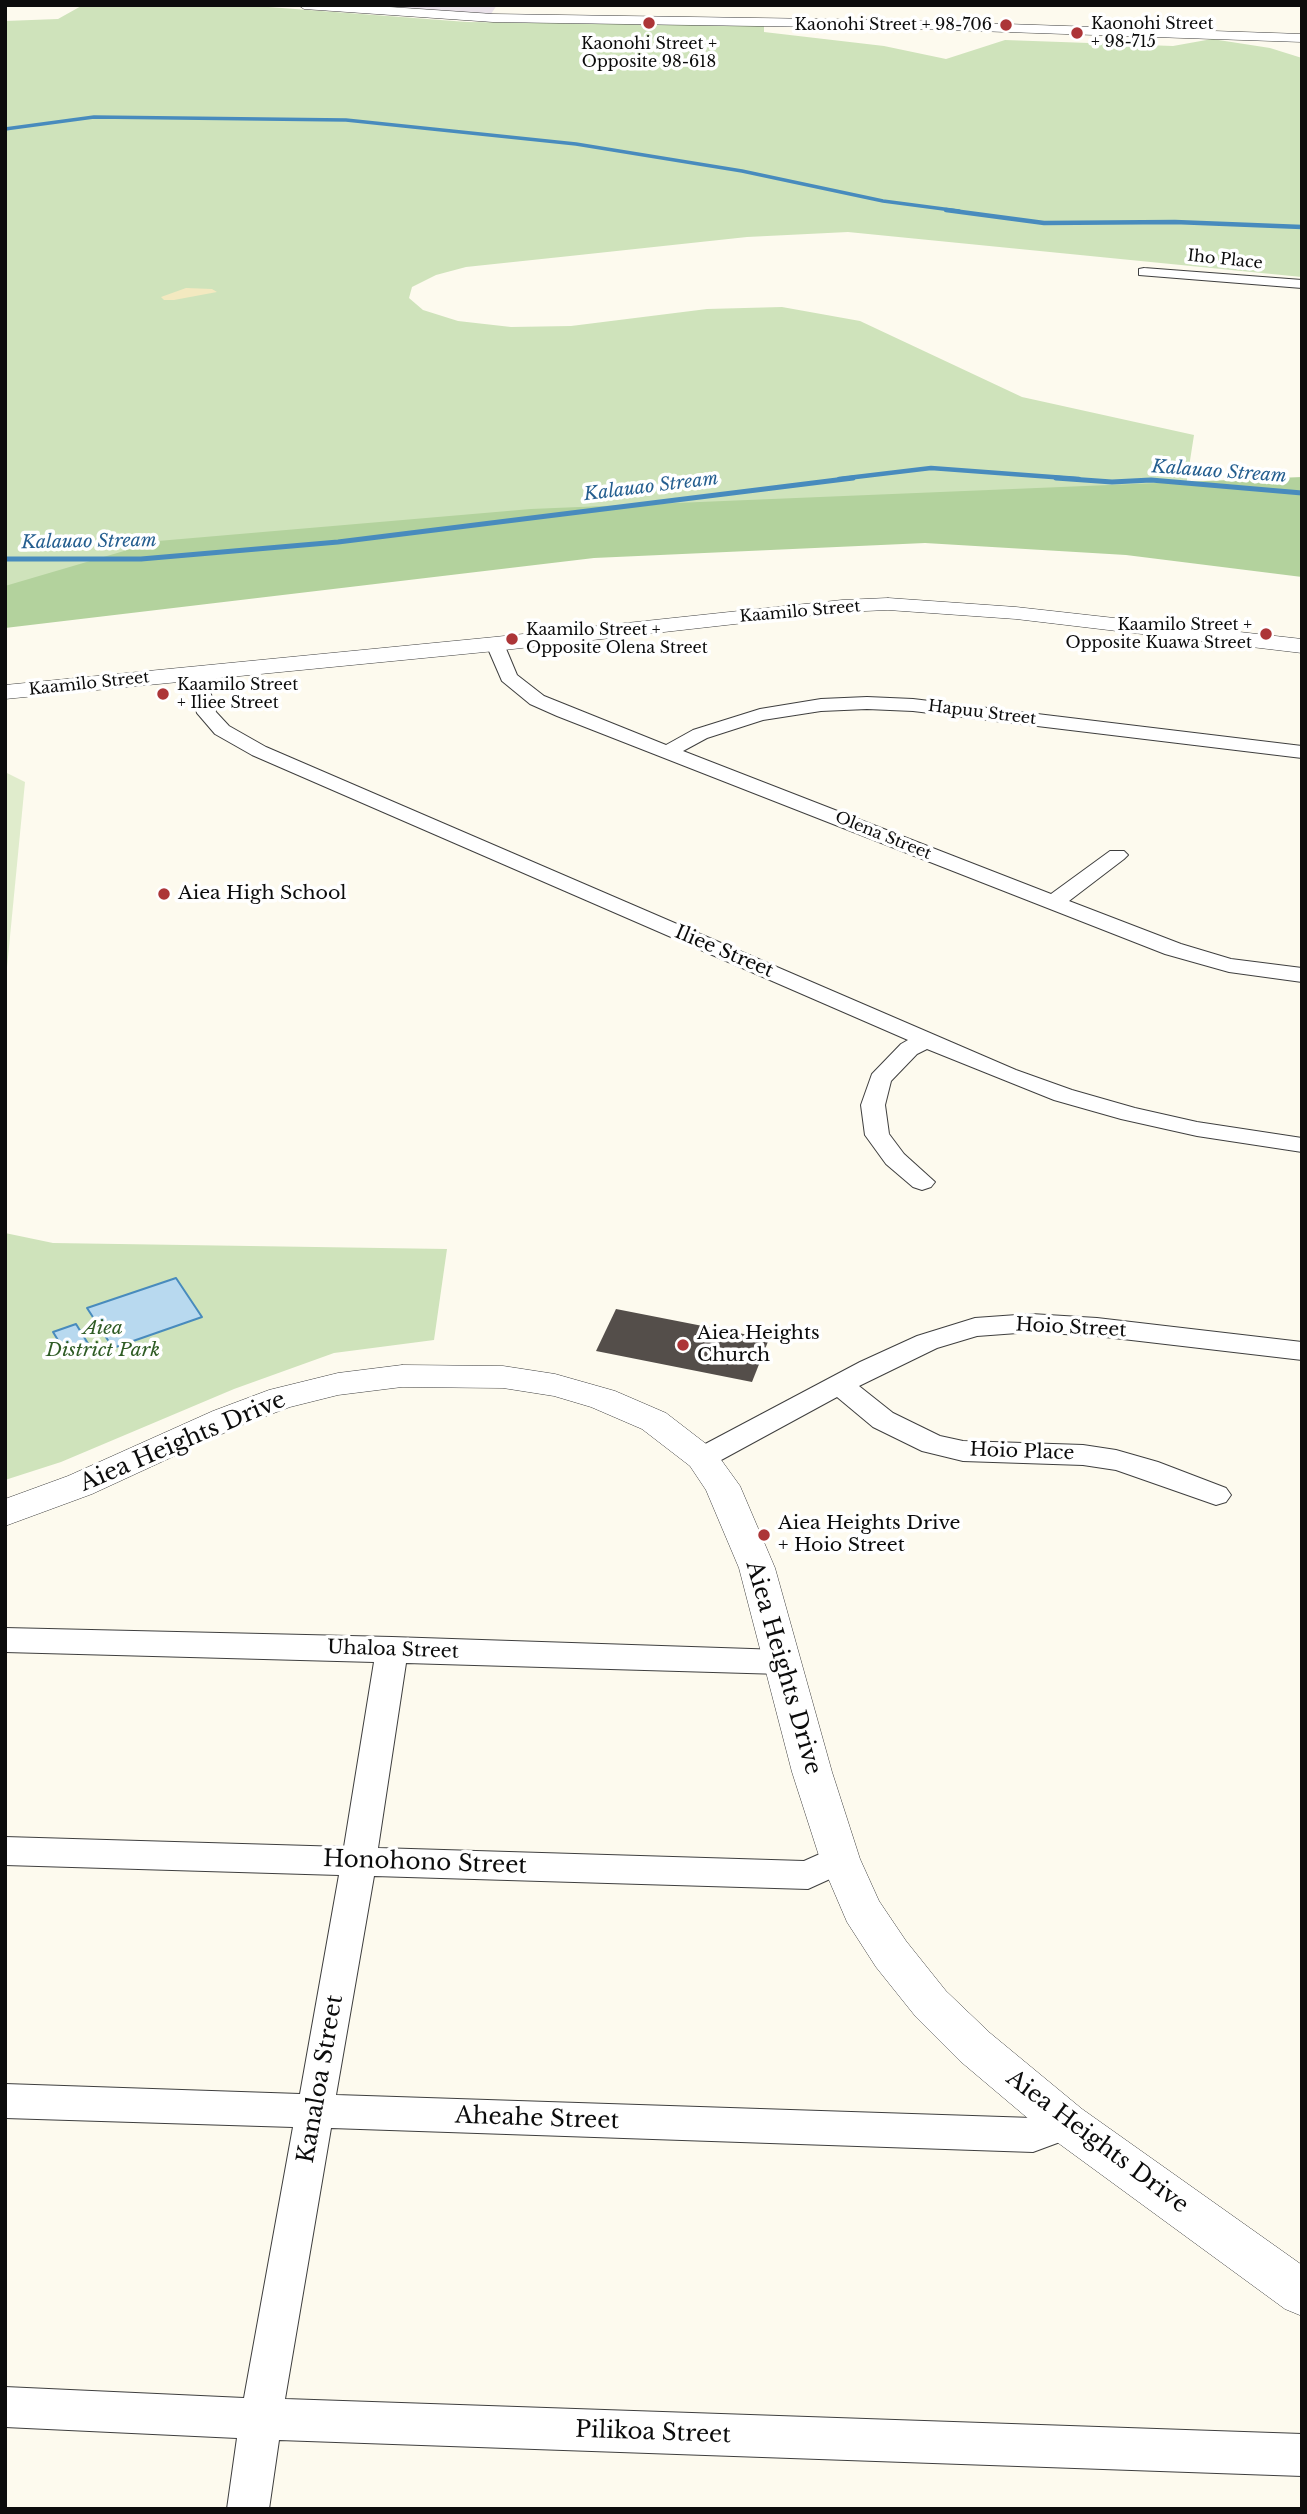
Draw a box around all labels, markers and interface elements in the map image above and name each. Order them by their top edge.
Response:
place label: Kaonohi Street + 98-715 [1091,14,1213,52]
marker: Kaonohi Street + Opposite 98-618 [641,15,657,31]
place label: Kaonohi Street + 98-706 [795,15,992,35]
marker: Kaonohi Street + 98-706 [998,17,1014,33]
marker: Kaonohi Street + 98-715 [1069,25,1085,41]
place label: Kaonohi Street + Opposite 98-618 [581,34,717,72]
street label: Iho Place [1186,247,1264,273]
water label: Kalauao Stream [1151,457,1287,487]
water label: Kalauao Stream [583,468,719,506]
water label: Kalauao Stream [21,530,157,554]
street label: Kaamilo Street [739,597,861,627]
place label: Kaamilo Street + Opposite Kuawa Street [1066,615,1252,653]
place label: Kaamilo Street + Opposite Olena Street [526,620,708,658]
marker: Kaamilo Street + Opposite Kuawa Street [1258,626,1274,642]
marker: Kaamilo Street + Opposite Olena Street [504,631,520,647]
street label: Kaamilo Street [28,668,150,700]
place label: Kaamilo Street + Iliee Street [177,675,298,713]
marker: Kaamilo Street + Iliee Street [155,686,171,702]
street label: Hapuu Street [927,697,1037,729]
street label: Olena Street [832,808,934,864]
place label: Aiea High School [178,883,347,905]
marker: Aiea High School [156,886,172,902]
street label: Iliee Street [671,921,777,983]
street label: Hoio Street [1015,1314,1127,1342]
park label: Aiea District Park [46,1318,160,1362]
place label: Aiea Heights Church [697,1323,820,1367]
marker: Aiea Heights Church [675,1337,691,1353]
street label: Aiea Heights Drive [76,1386,290,1498]
street label: Hoio Place [969,1439,1075,1465]
place label: Aiea Heights Drive + Hoio Street [778,1513,960,1557]
marker: Aiea Heights Drive + Hoio Street [756,1527,772,1543]
street label: Aiea Heights Drive [739,1558,827,1778]
street label: Uhaloa Street [327,1636,459,1664]
street label: Honohono Street [323,1846,527,1880]
street label: Kanaloa Street [293,1993,349,2165]
street label: Aiea Heights Drive [1000,2065,1194,2219]
street label: Aheahe Street [454,2102,620,2136]
street label: Pilikoa Street [575,2416,731,2450]

